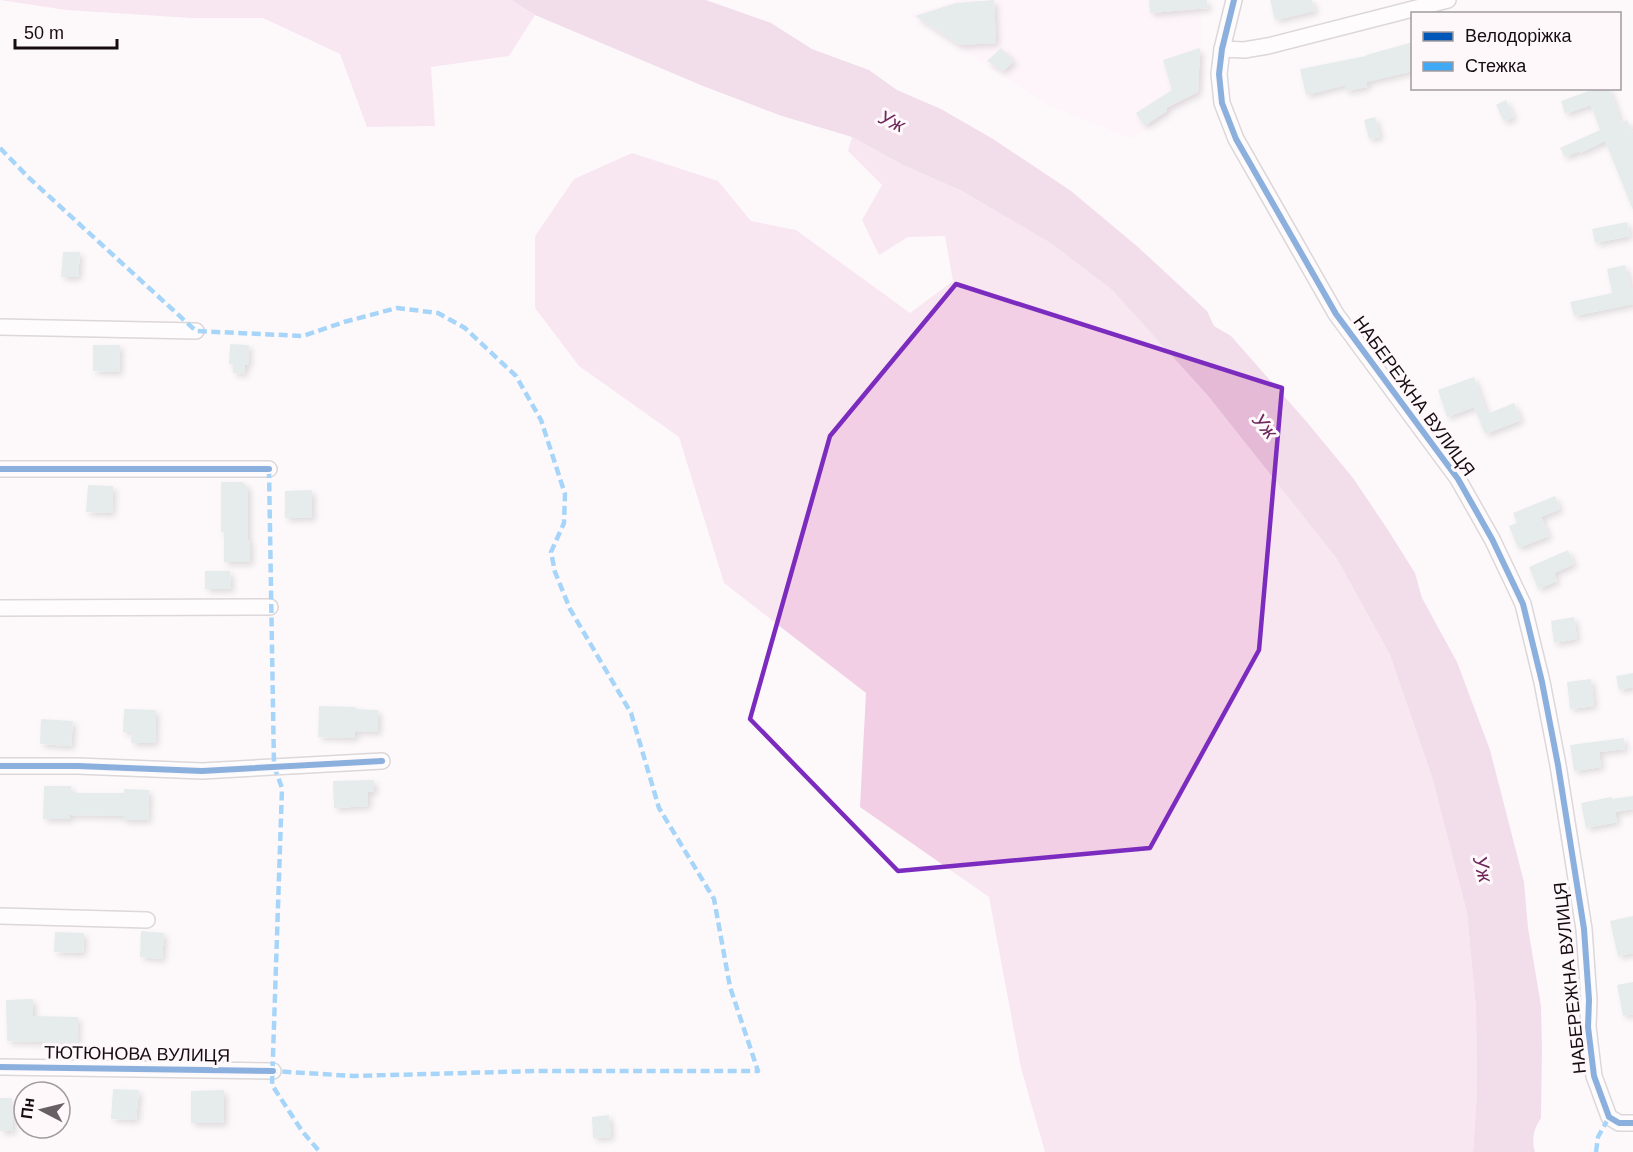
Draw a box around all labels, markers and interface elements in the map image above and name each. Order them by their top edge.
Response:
scale bar [15,12,117,50]
legend [1411,12,1621,90]
text: 50 m [24,23,64,43]
text: Велодоріжка [1465,26,1573,46]
text: Стежка [1465,56,1527,76]
water label: Уж [875,105,910,137]
street label: НАБЕРЕЖНА ВУЛИЦЯ [1349,312,1479,480]
water label: Уж [1247,408,1283,444]
water label: Уж [1469,852,1497,886]
street label: НАБЕРЕЖНА ВУЛИЦЯ [1550,881,1590,1075]
street label: ТЮТЮНОВА ВУЛИЦЯ [44,1042,230,1066]
north arrow [12,1080,72,1140]
text: Пн [18,1097,37,1120]

